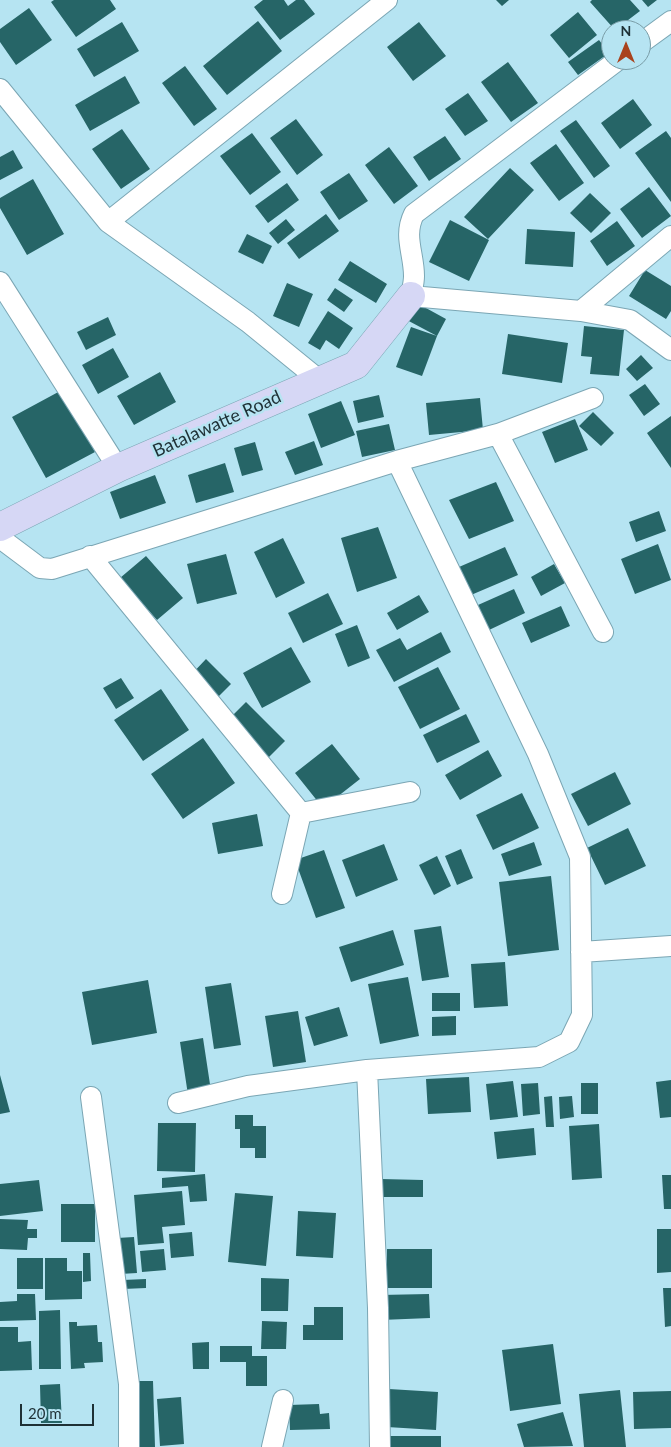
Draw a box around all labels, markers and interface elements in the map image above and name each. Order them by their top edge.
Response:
north arrow [601,20,651,70]
text: N [621,22,631,39]
street label: Batalawatte Road [150,386,284,462]
scale bar [22,1394,96,1426]
text: 20 m [28,1404,62,1422]

